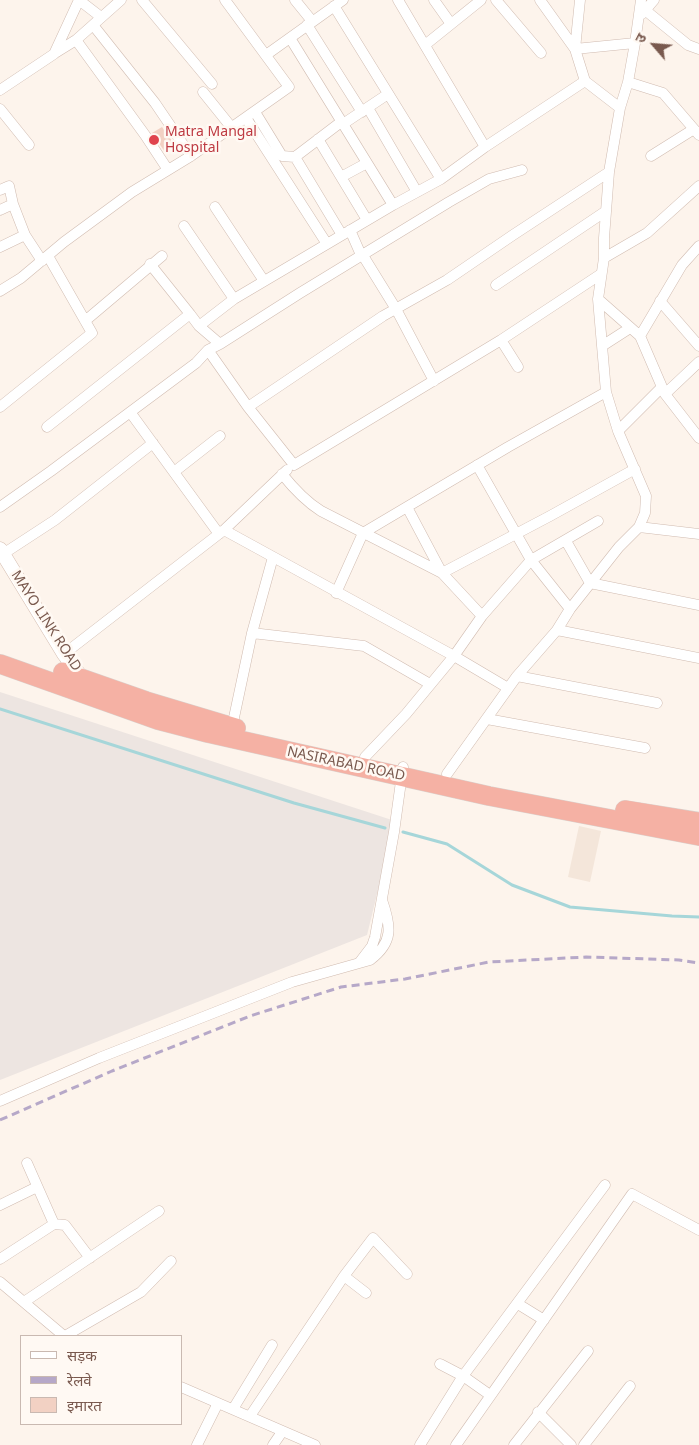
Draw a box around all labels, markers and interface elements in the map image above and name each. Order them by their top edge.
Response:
north arrow [629,20,679,70]
text: उ [630,30,651,46]
place label: Matra Mangal Hospital [165,124,257,156]
marker: Matra Mangal Hospital [147,133,161,147]
street label: MAYO LINK ROAD [7,568,85,674]
street label: NASIRABAD ROAD [286,743,406,785]
legend [20,1335,182,1425]
text: सड़क [67,1345,97,1365]
text: रेलवे [67,1370,92,1390]
text: इमारत [67,1395,102,1415]

